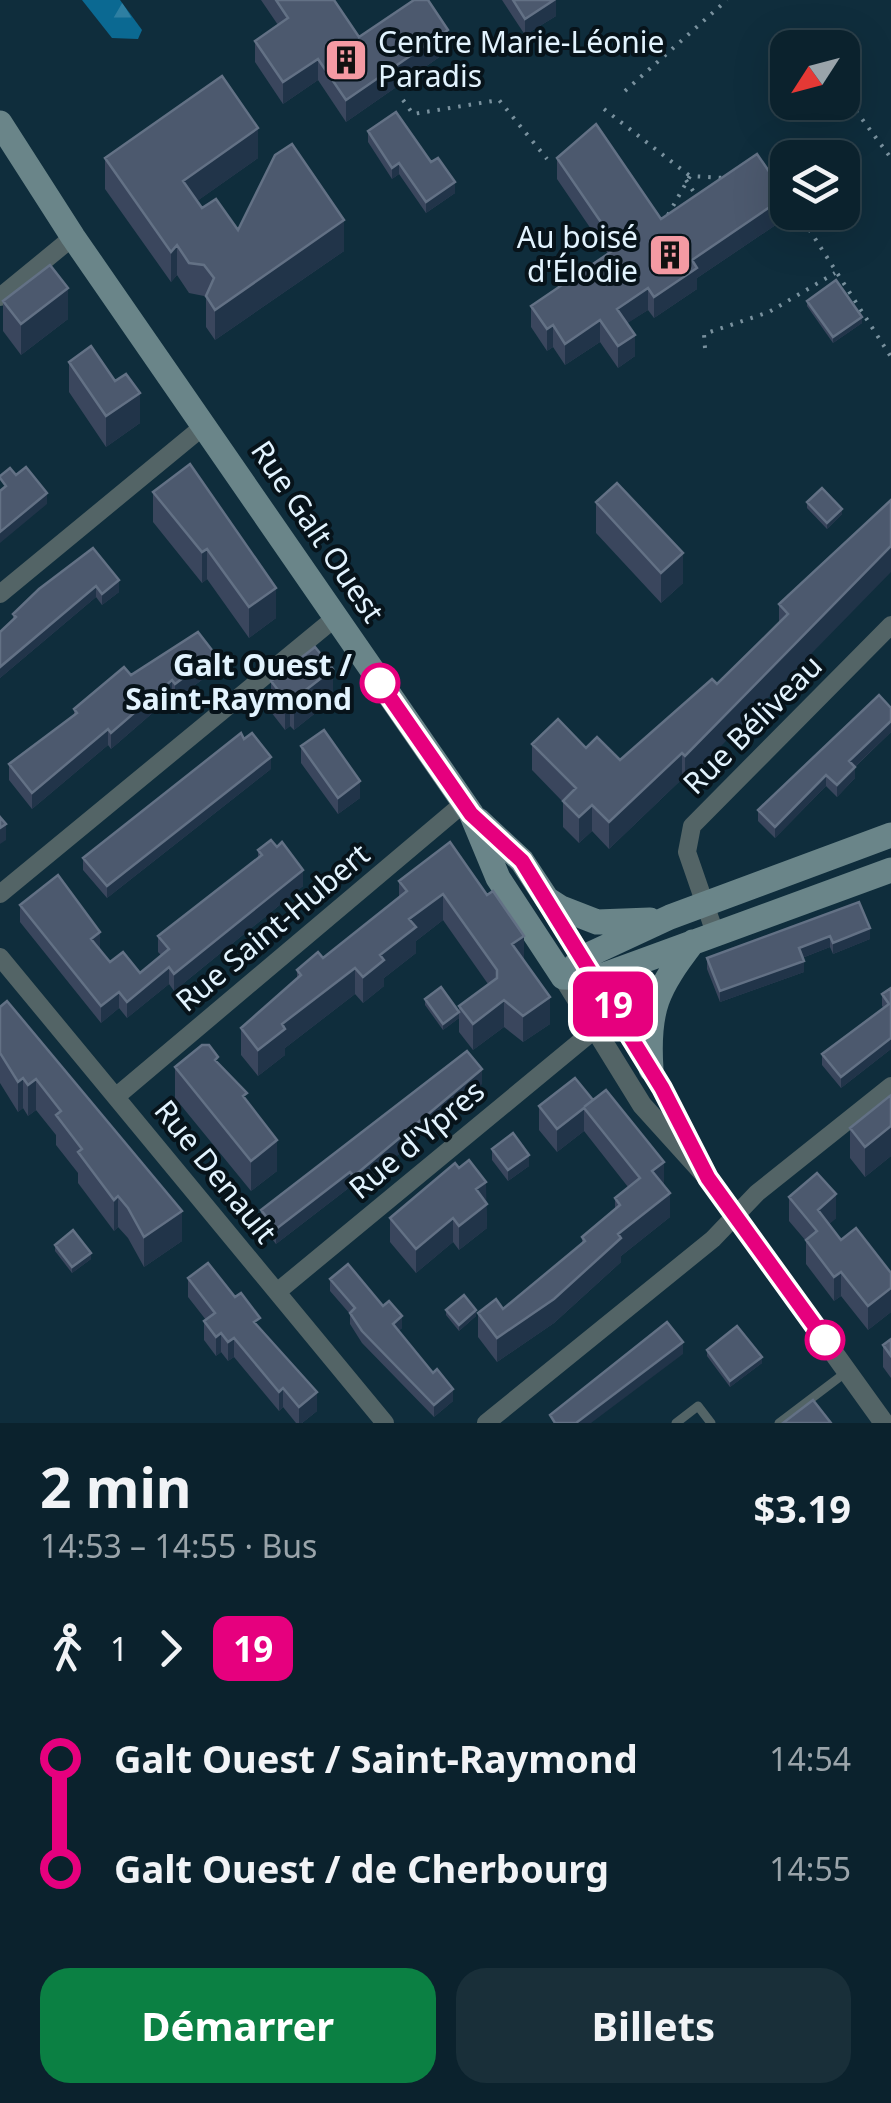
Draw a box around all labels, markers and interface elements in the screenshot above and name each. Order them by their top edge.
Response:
place label: Centre Marie-Léonie Paradis [378,21,665,96]
north arrow [770,30,860,120]
map controls [770,30,860,230]
building icon: Centre Marie-Léonie Paradis [323,37,369,83]
button: layers [770,140,860,230]
place label: Au boisé d'Élodie [517,216,638,291]
building icon: Au boisé d'Élodie [647,232,693,278]
street label: Rue Galt Ouest [242,432,394,630]
place label: Galt Ouest / Saint-Raymond [125,644,353,719]
street label: Rue Béliveau [673,645,831,803]
marker: Galt Ouest / Saint-Raymond [361,664,399,702]
street label: Rue Saint-Hubert [166,833,378,1020]
line badge: 19 [568,972,658,1036]
text: 19 [593,981,633,1028]
street label: Rue d'Ypres [340,1070,492,1208]
street label: Rue Denault [146,1091,287,1251]
unlabelled marker [806,1321,844,1359]
text: 2 min [40,1449,192,1524]
text: $3.19 [753,1482,851,1534]
text: 14:53 – 14:55 · Bus [40,1524,317,1567]
icon: walk [40,1621,95,1676]
icon: forward [143,1621,198,1676]
text: 19 [233,1625,273,1672]
text: 1 [110,1627,128,1670]
text: Galt Ouest / Saint-Raymond [114,1732,638,1784]
text: 14:54 [769,1737,851,1780]
text: Galt Ouest / de Cherbourg [114,1842,609,1894]
text: 14:55 [769,1847,851,1890]
button: Démarrer [40,1968,436,2083]
button: Billets [456,1968,851,2083]

